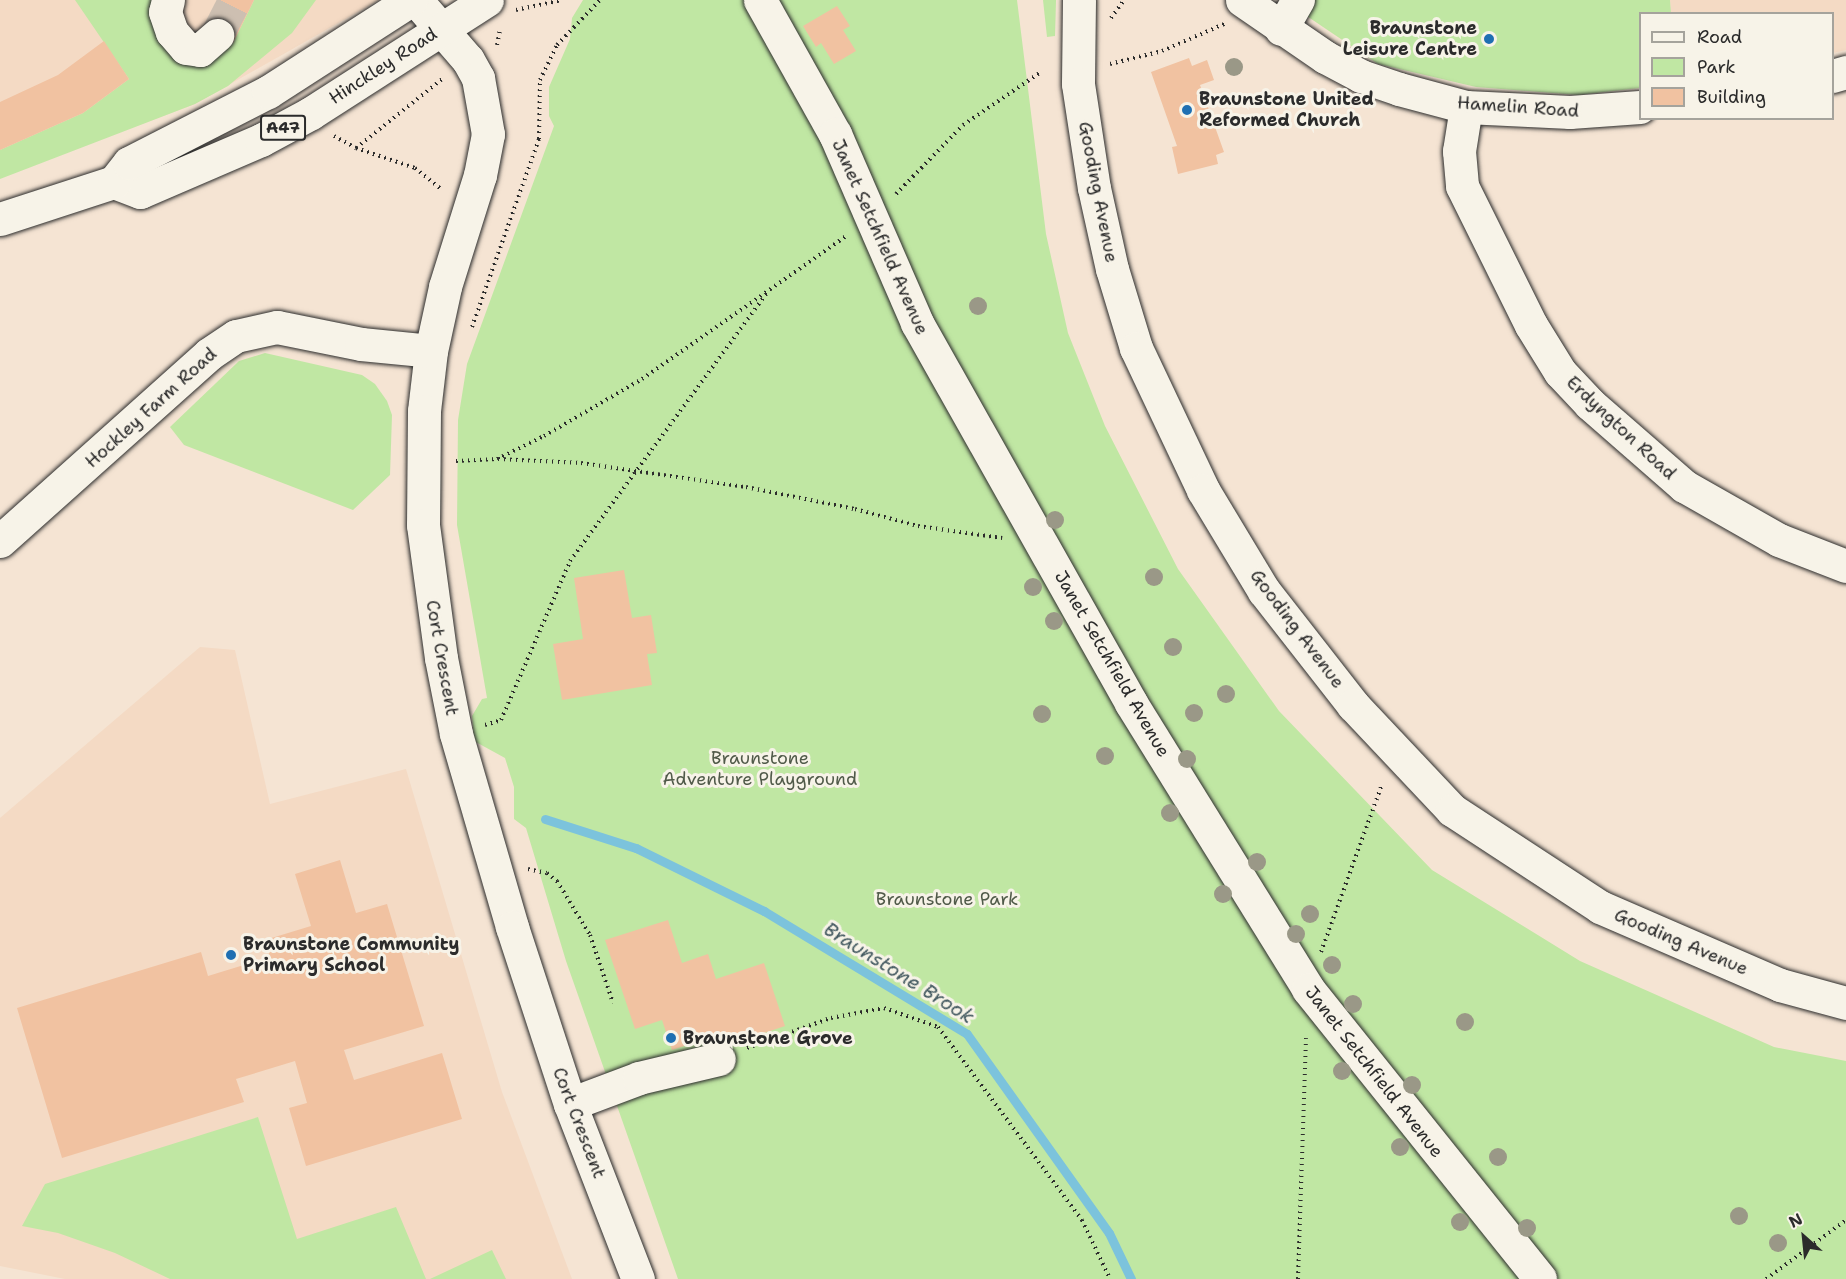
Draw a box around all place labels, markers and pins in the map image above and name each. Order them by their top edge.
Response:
place label: Braunstone Leisure Centre [1343,18,1477,60]
marker: Braunstone Leisure Centre [1482,32,1496,46]
place label: Braunstone United Reformed Church [1199,89,1374,132]
marker: Braunstone United Reformed Church [1180,103,1194,117]
place label: Braunstone Community Primary School [243,934,459,976]
marker: Braunstone Community Primary School [224,948,238,962]
place label: Braunstone Grove [683,1027,853,1049]
marker: Braunstone Grove [664,1031,678,1045]

